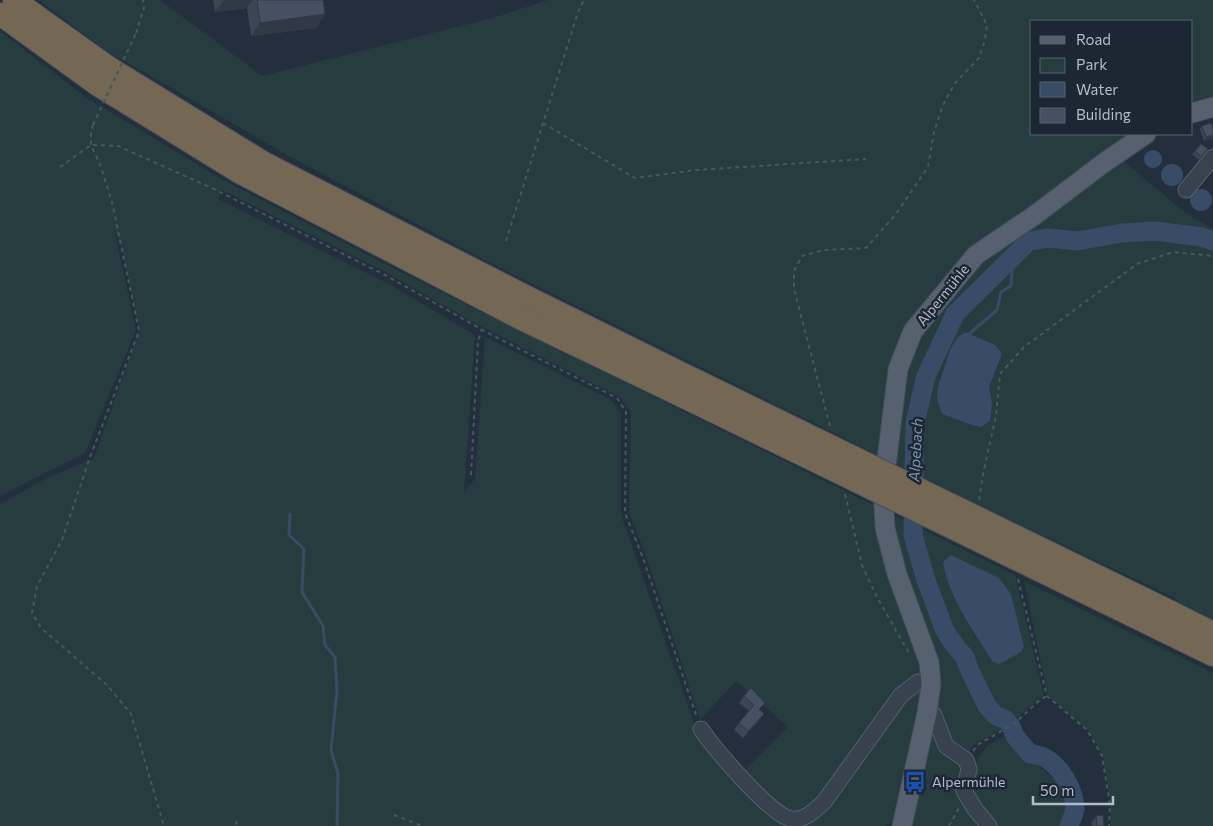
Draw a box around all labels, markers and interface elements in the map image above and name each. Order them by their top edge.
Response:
legend [1030,20,1193,135]
text: Road [1076,30,1111,48]
text: Park [1076,55,1107,73]
text: Water [1076,80,1118,98]
text: Building [1076,105,1131,123]
street label: Alpermühle [913,261,972,329]
water label: Alpebach [904,418,926,483]
bus stop icon: Alpermühle [902,769,928,795]
place label: Alpermühle [932,773,1005,790]
scale bar [1033,774,1113,806]
text: 50 m [1040,781,1074,799]

